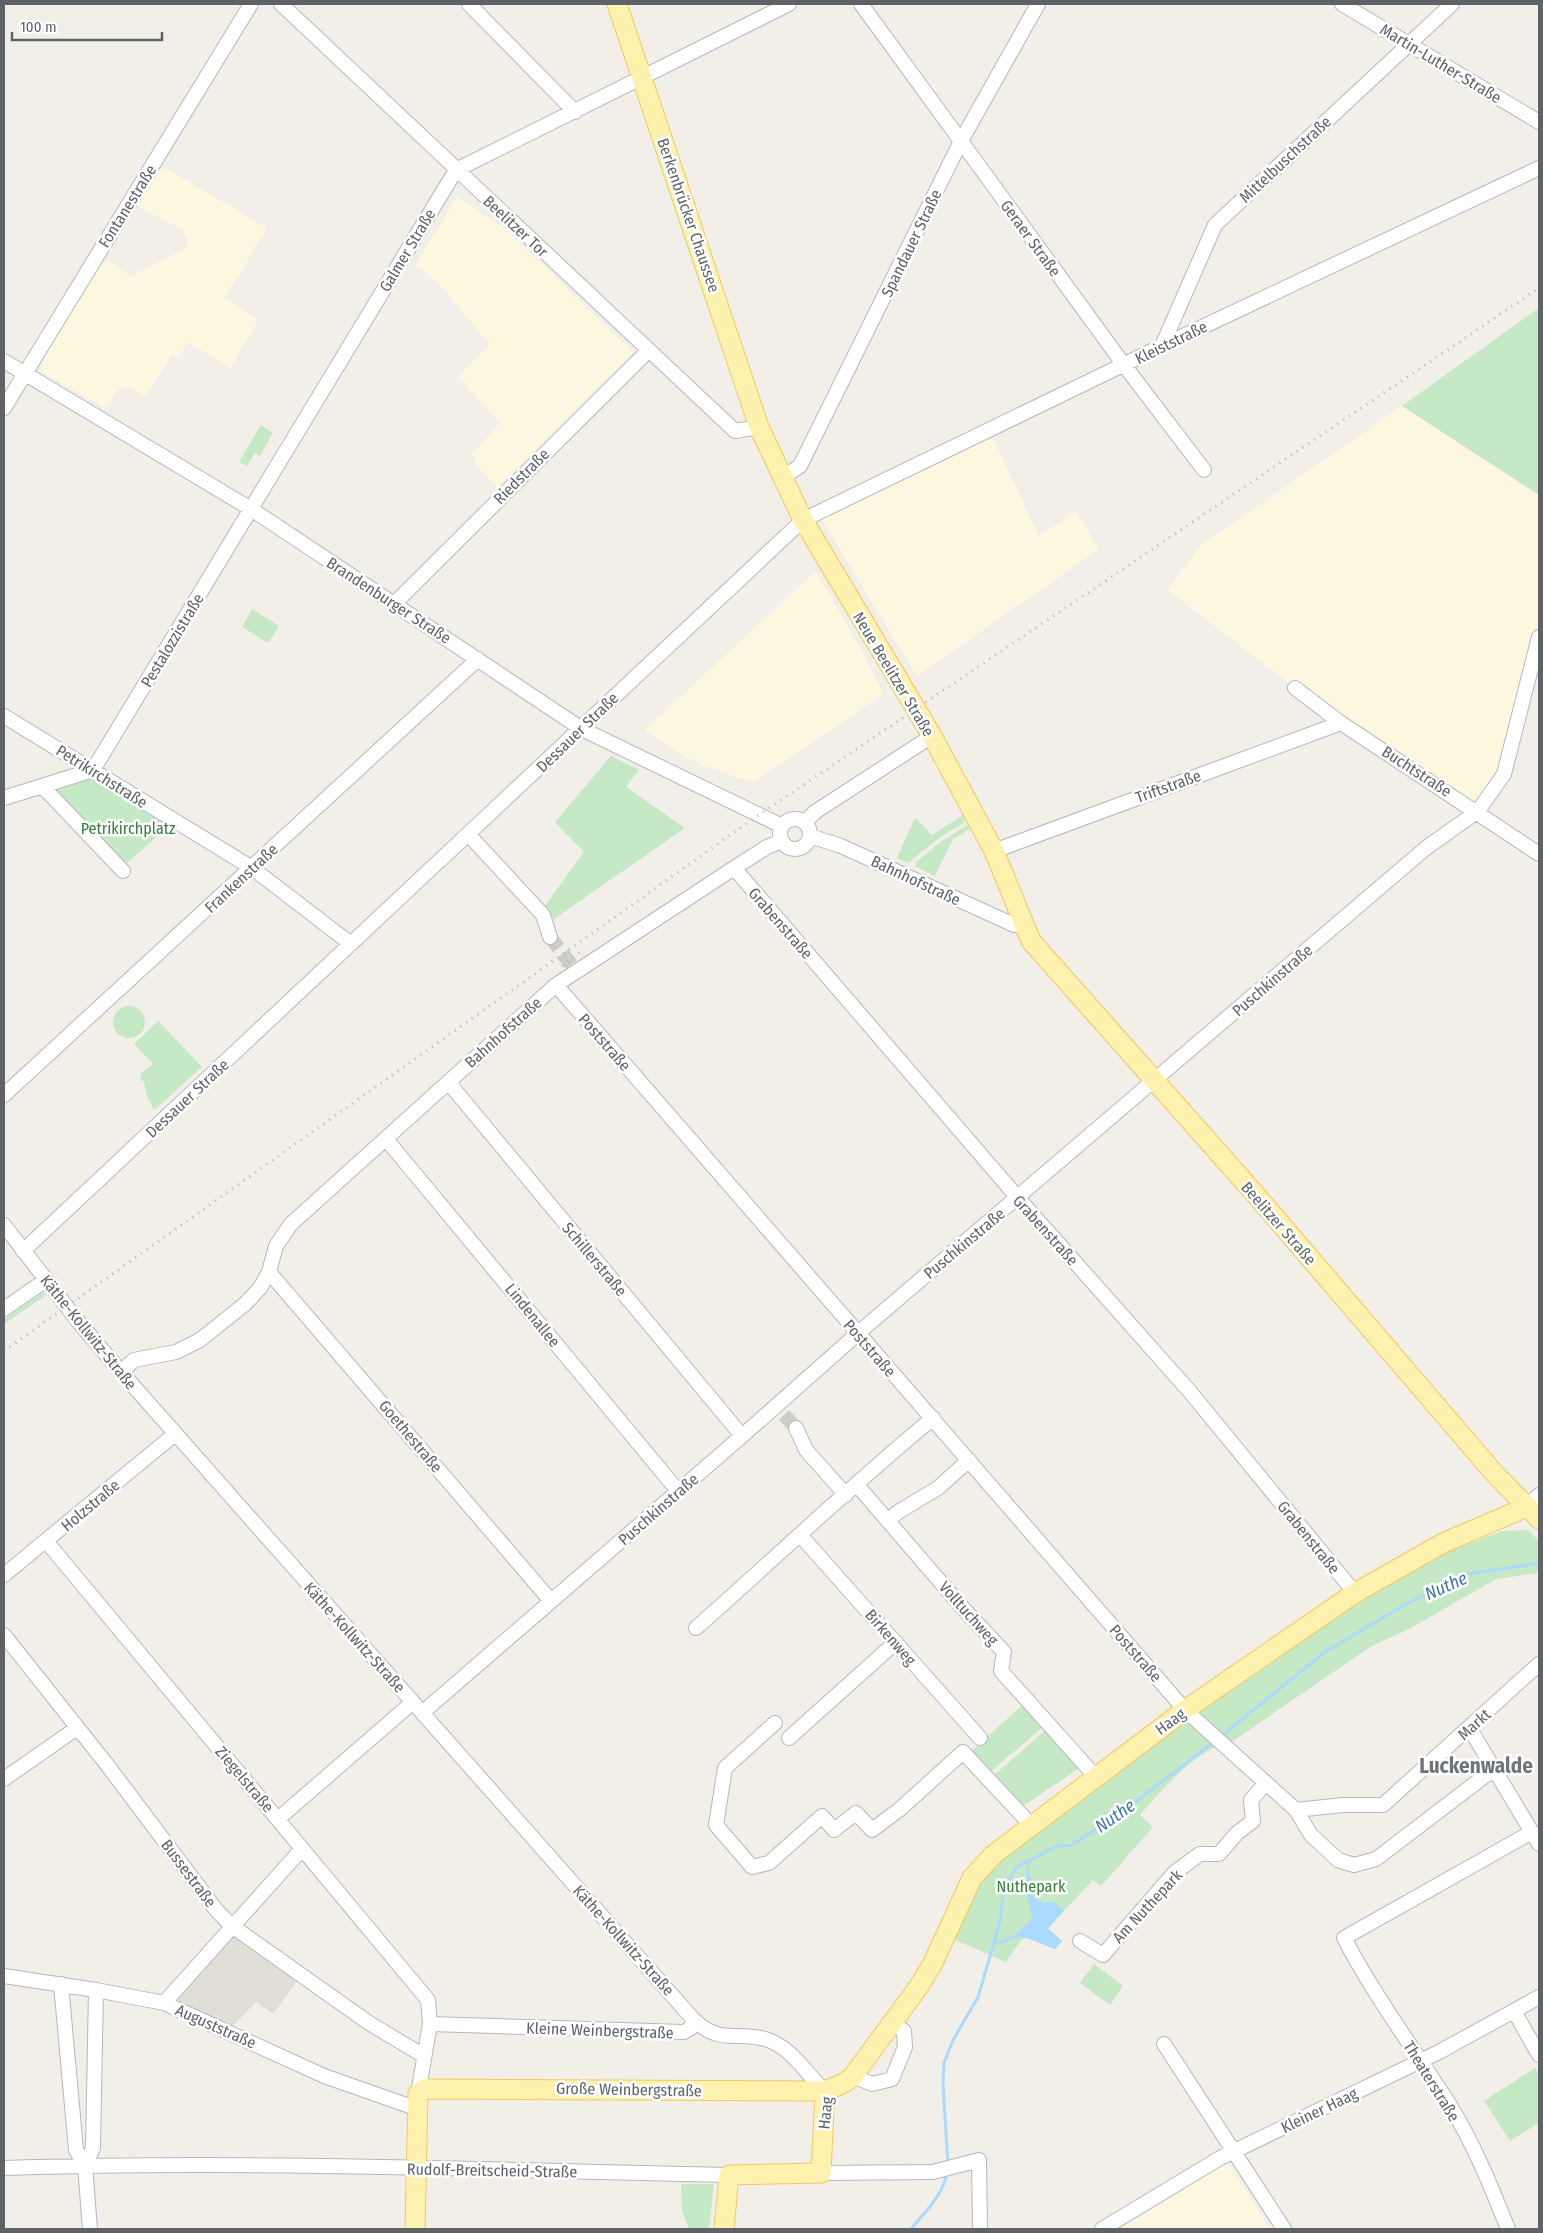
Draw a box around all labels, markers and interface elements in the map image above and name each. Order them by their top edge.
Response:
scale bar [12,10,162,42]
text: 100 m [20,18,57,36]
street label: Martin-Luther-Straße [1377,20,1505,107]
street label: Mittelbuschstraße [1236,112,1335,207]
street label: Berkenbrücker Chaussee [653,136,724,295]
street label: Fontanestraße [94,161,160,251]
street label: Spandauer Straße [877,186,946,300]
street label: Beelitzer Tor [479,191,552,262]
street label: Geraer Straße [997,196,1065,280]
street label: Galmer Straße [375,205,440,295]
street label: Kleiststraße [1132,317,1211,368]
street label: Riedstraße [490,445,553,508]
street label: Brandenburger Straße [323,553,455,648]
street label: Pestalozzistraße [137,590,208,691]
street label: Neue Beelitzer Straße [849,609,938,740]
street label: Dessauer Straße [532,688,622,776]
street label: Petrikirchstraße [53,741,151,812]
street label: Buchtstraße [1378,742,1455,801]
street label: Triftstraße [1133,766,1204,807]
park label: Petrikirchplatz [81,819,175,838]
street label: Frankenstraße [201,840,282,917]
street label: Bahnhofstraße [868,851,964,910]
street label: Grabenstraße [744,884,817,963]
street label: Puschkinstraße [1228,940,1316,1020]
street label: Bahnhofstraße [461,993,546,1072]
street label: Poststraße [575,1010,635,1075]
street label: Dessauer Straße [142,1055,233,1142]
street label: Beelitzer Straße [1237,1178,1320,1269]
street label: Grabenstraße [1009,1191,1082,1270]
street label: Puschkinstraße [920,1204,1009,1283]
street label: Schillerstraße [558,1219,631,1300]
street label: Käthe-Kollwitz-Straße [36,1271,141,1394]
street label: Lindenallee [501,1280,564,1351]
street label: Poststraße [840,1316,900,1381]
street label: Goethestraße [375,1396,446,1476]
street label: Puschkinstraße [614,1469,702,1549]
street label: Holzstraße [57,1475,123,1535]
street label: Grabenstraße [1273,1497,1344,1578]
water label: Nuthe [1421,1567,1471,1605]
street label: Volltuchweg [935,1577,1003,1650]
street label: Käthe-Kollwitz-Straße [300,1578,409,1697]
street label: Birkenweg [861,1605,920,1670]
street label: Poststraße [1106,1621,1166,1686]
street label: Haag [1152,1704,1189,1739]
street label: Markt [1454,1704,1495,1744]
street label: Ziegelstraße [212,1742,278,1816]
district label: Luckenwalde [1419,1753,1533,1779]
water label: Nuthe [1091,1794,1140,1838]
street label: Bussestraße [157,1836,220,1911]
street label: Am Nuthepark [1109,1865,1187,1947]
park label: Nuthepark [997,1877,1066,1896]
street label: Käthe-Kollwitz-Straße [569,1881,678,2000]
street label: Auguststraße [173,2000,259,2053]
street label: Kleine Weinbergstraße [526,2018,674,2043]
street label: Theaterstraße [1399,2038,1464,2125]
street label: Große Weinbergstraße [556,2079,702,2100]
street label: Kleiner Haag [1278,2084,1361,2137]
street label: Haag [814,2095,837,2130]
street label: Rudolf-Breitscheid-Straße [407,2160,577,2181]

